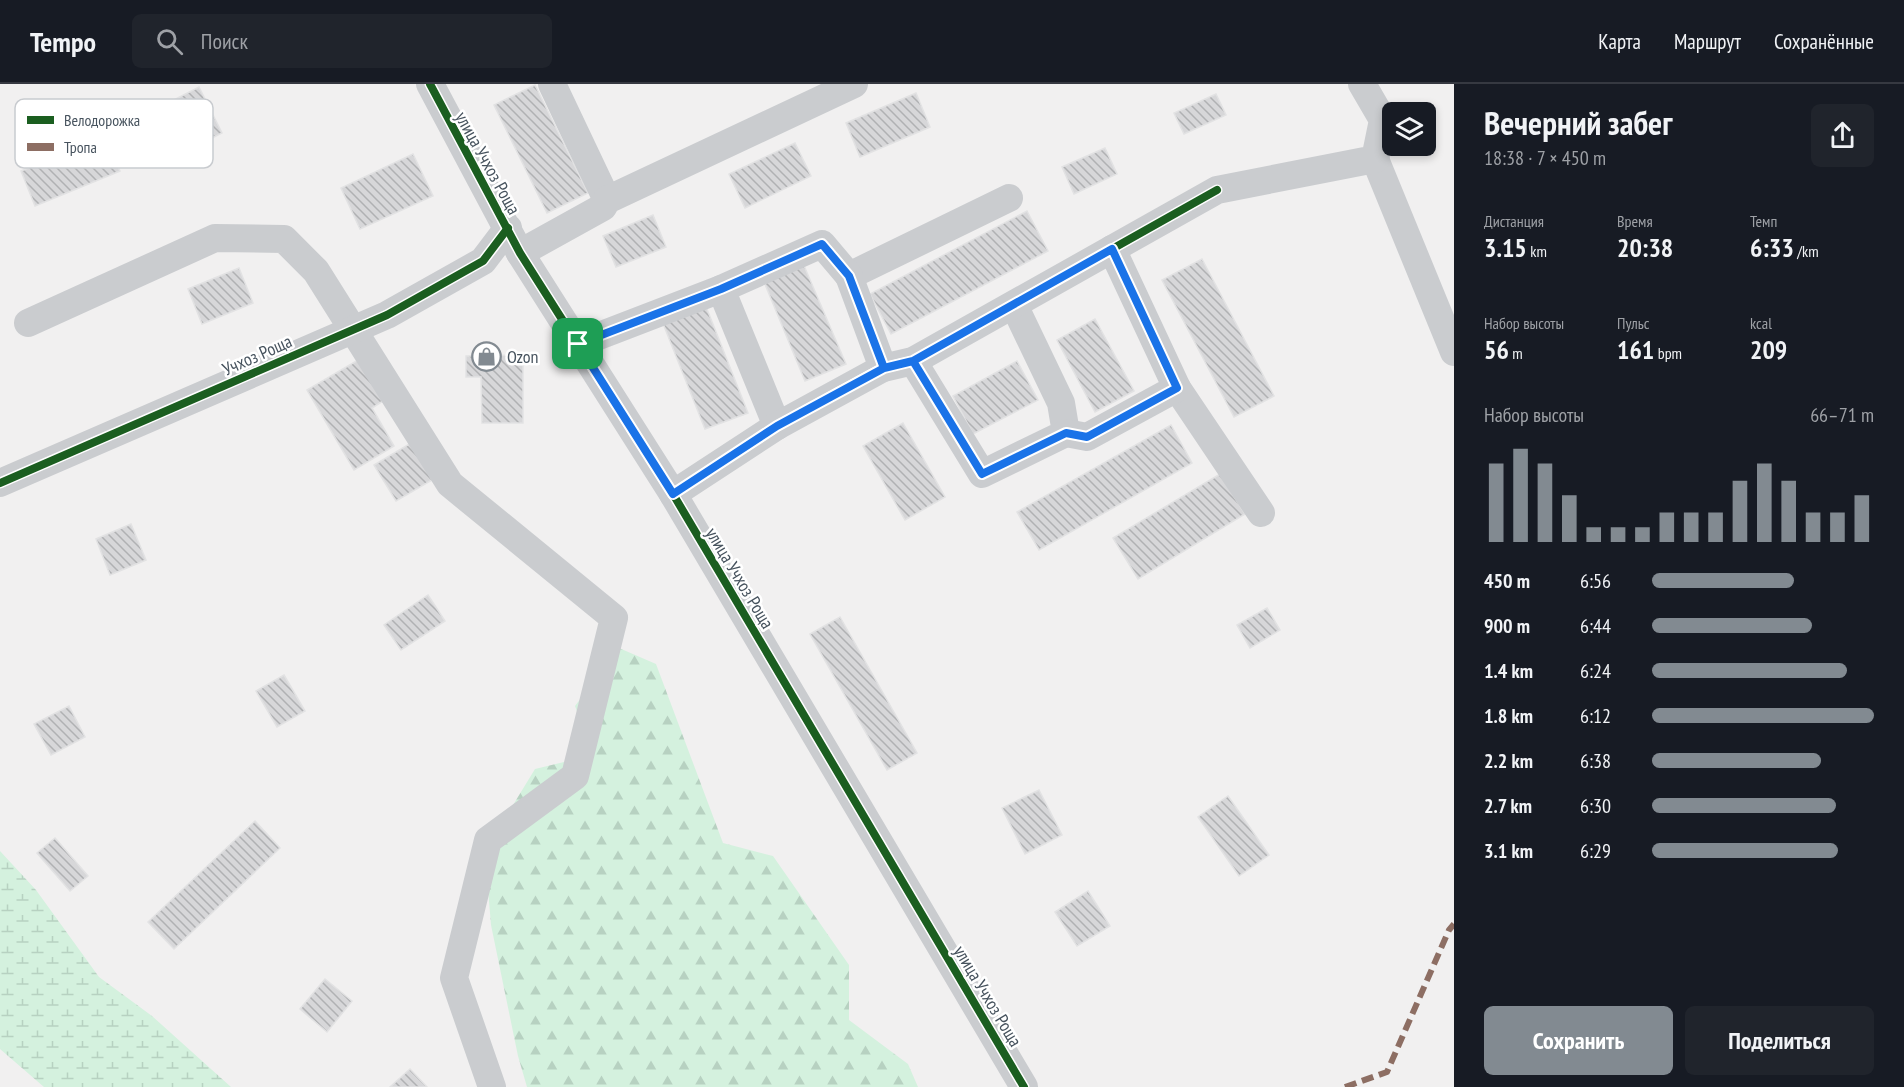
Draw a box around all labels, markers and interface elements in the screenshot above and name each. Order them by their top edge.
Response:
search box [132,14,552,68]
text: Tempo [30,23,96,60]
icon: search [153,25,186,58]
text: Поиск [201,27,248,55]
text: Карта [1598,28,1641,55]
text: Маршрут [1674,28,1741,55]
text: Сохранённые [1774,28,1874,55]
legend [15,99,213,168]
text: Вечерний забег [1484,101,1672,144]
map controls [1382,102,1436,156]
button: layers [1382,102,1436,156]
button: share [1811,104,1874,167]
street label: улица Учхоз Роща [450,108,526,218]
text: Велодорожка [64,110,140,130]
text: Тропа [64,137,97,157]
text: 18:38 · 7 × 450 m [1484,145,1606,171]
text: Дистанция [1484,211,1544,231]
text: Время [1617,211,1653,231]
text: Темп [1750,211,1777,231]
text: 3.15 [1484,231,1527,264]
text: 20:38 [1617,231,1673,264]
text: 6:33 [1750,231,1794,264]
text: km [1527,241,1547,261]
text: /km [1794,241,1819,261]
text: Набор высоты [1484,313,1564,333]
text: Пульс [1617,313,1649,333]
text: kcal [1750,313,1772,333]
pin [552,318,603,369]
icon: arrive [561,327,594,360]
street label: Учхоз Роща [219,329,295,381]
text: 56 [1484,333,1509,366]
text: 161 [1617,333,1654,366]
text: 209 [1750,333,1787,366]
shop icon: Ozon [470,340,502,372]
text: m [1509,343,1523,363]
text: bpm [1654,343,1682,363]
place label: Ozon [507,345,539,368]
text: Набор высоты [1484,402,1584,428]
text: 66–71 m [1810,402,1874,428]
street label: улица Учхоз Роща [701,523,779,633]
text: 450 m [1484,568,1530,594]
text: 6:56 [1580,568,1611,594]
text: 900 m [1484,613,1530,639]
text: 6:44 [1580,613,1611,639]
text: 1.4 km [1484,658,1533,684]
text: 6:24 [1580,658,1611,684]
text: 1.8 km [1484,703,1533,729]
text: 6:12 [1580,703,1611,729]
text: 2.2 km [1484,748,1533,774]
text: 6:38 [1580,748,1611,774]
text: 2.7 km [1484,793,1532,819]
text: 6:30 [1580,793,1611,819]
text: 3.1 km [1484,838,1533,864]
text: 6:29 [1580,838,1611,864]
street label: улица Учхоз Роща [949,941,1027,1051]
button: Сохранить [1484,1006,1673,1075]
button: Поделиться [1685,1006,1874,1075]

